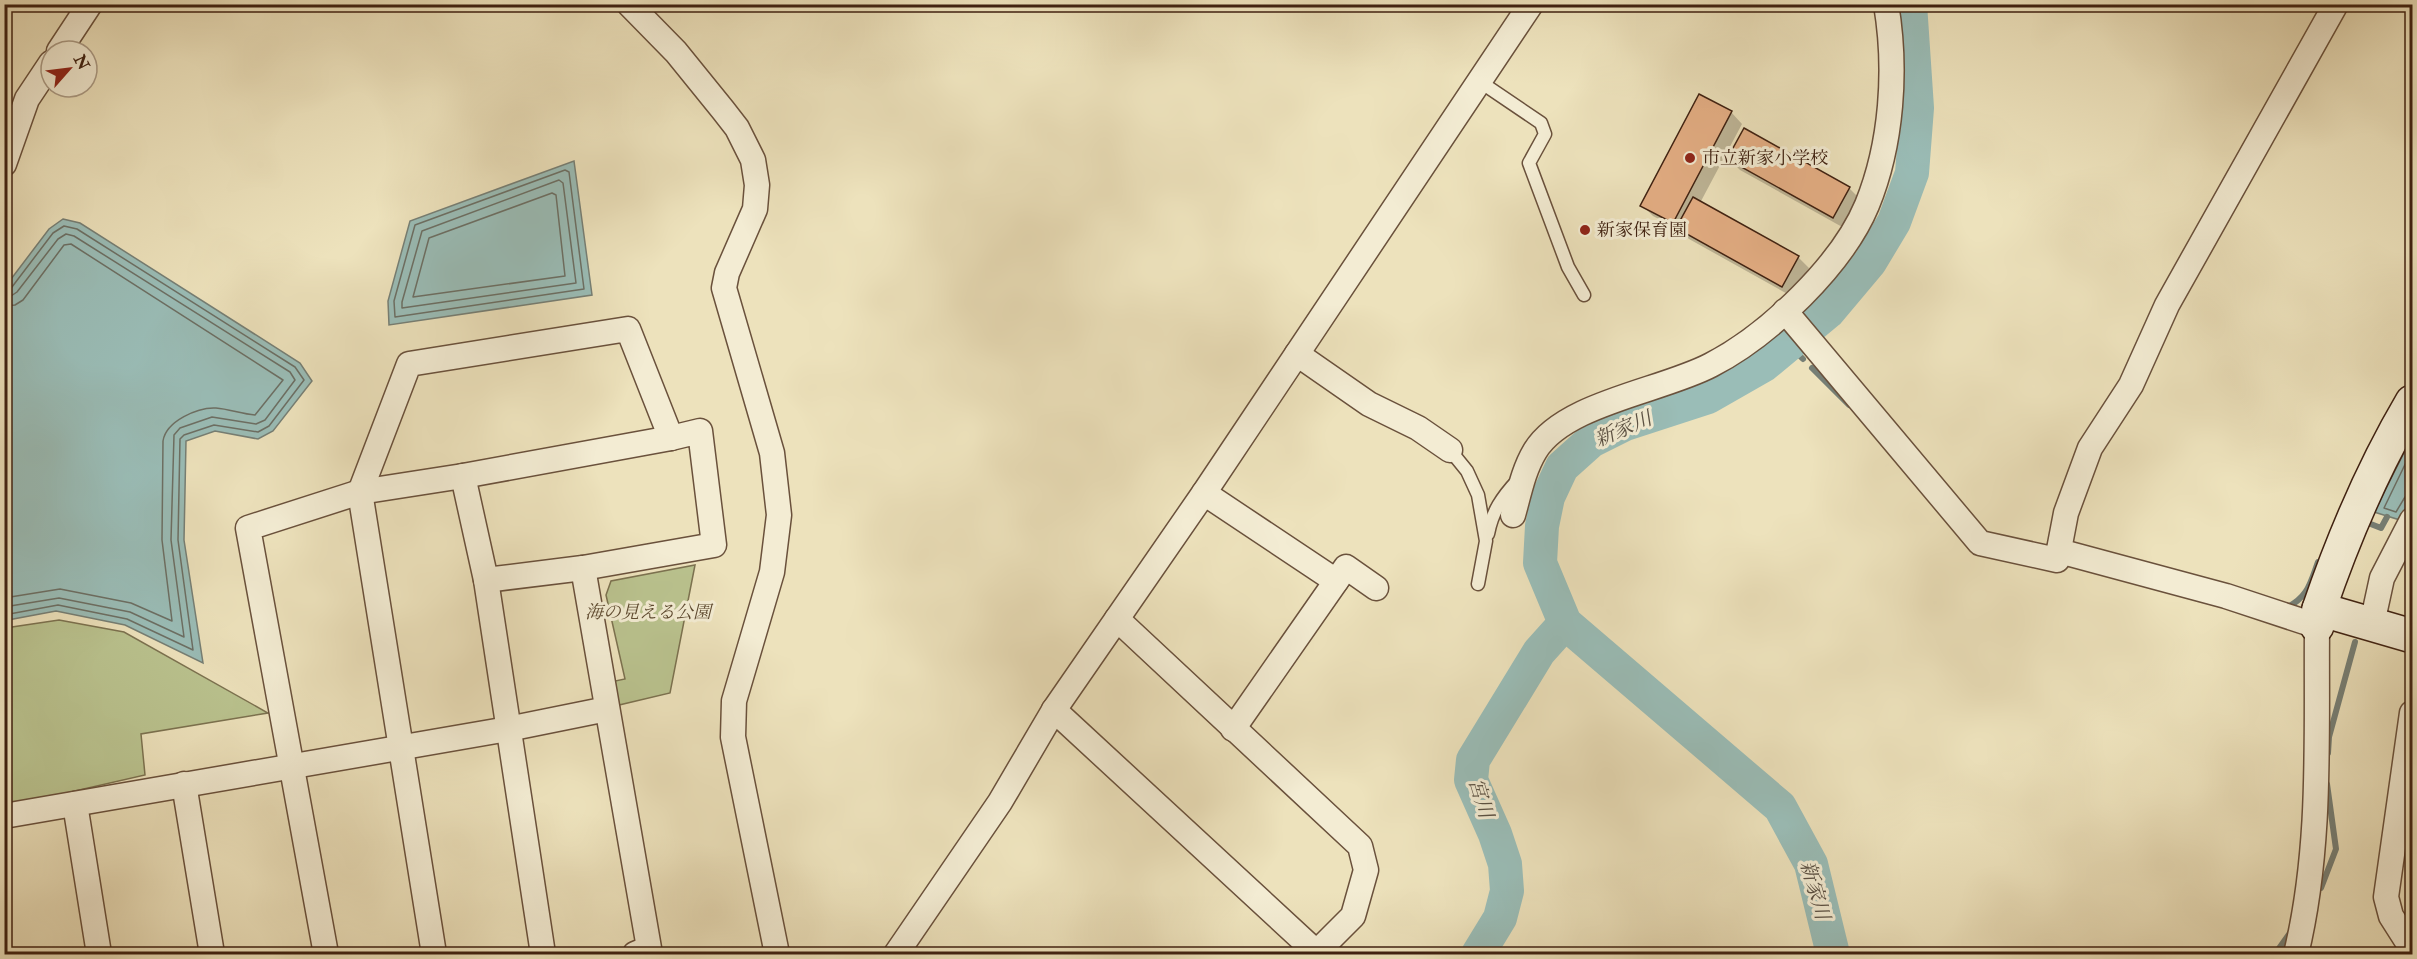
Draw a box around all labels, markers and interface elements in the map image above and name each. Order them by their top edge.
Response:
north arrow [39,39,99,99]
text: N [69,51,94,74]
place label: 市立新家小学校 [1702,147,1828,170]
marker: 市立新家小学校 [1683,151,1697,165]
place label: 新家保育園 [1597,219,1687,242]
marker: 新家保育園 [1578,223,1592,237]
water label: 新家川 [1591,405,1657,452]
park label: 海の見える公園 [585,601,714,624]
water label: 宮川 [1463,775,1499,823]
water label: 新家川 [1795,858,1836,924]

